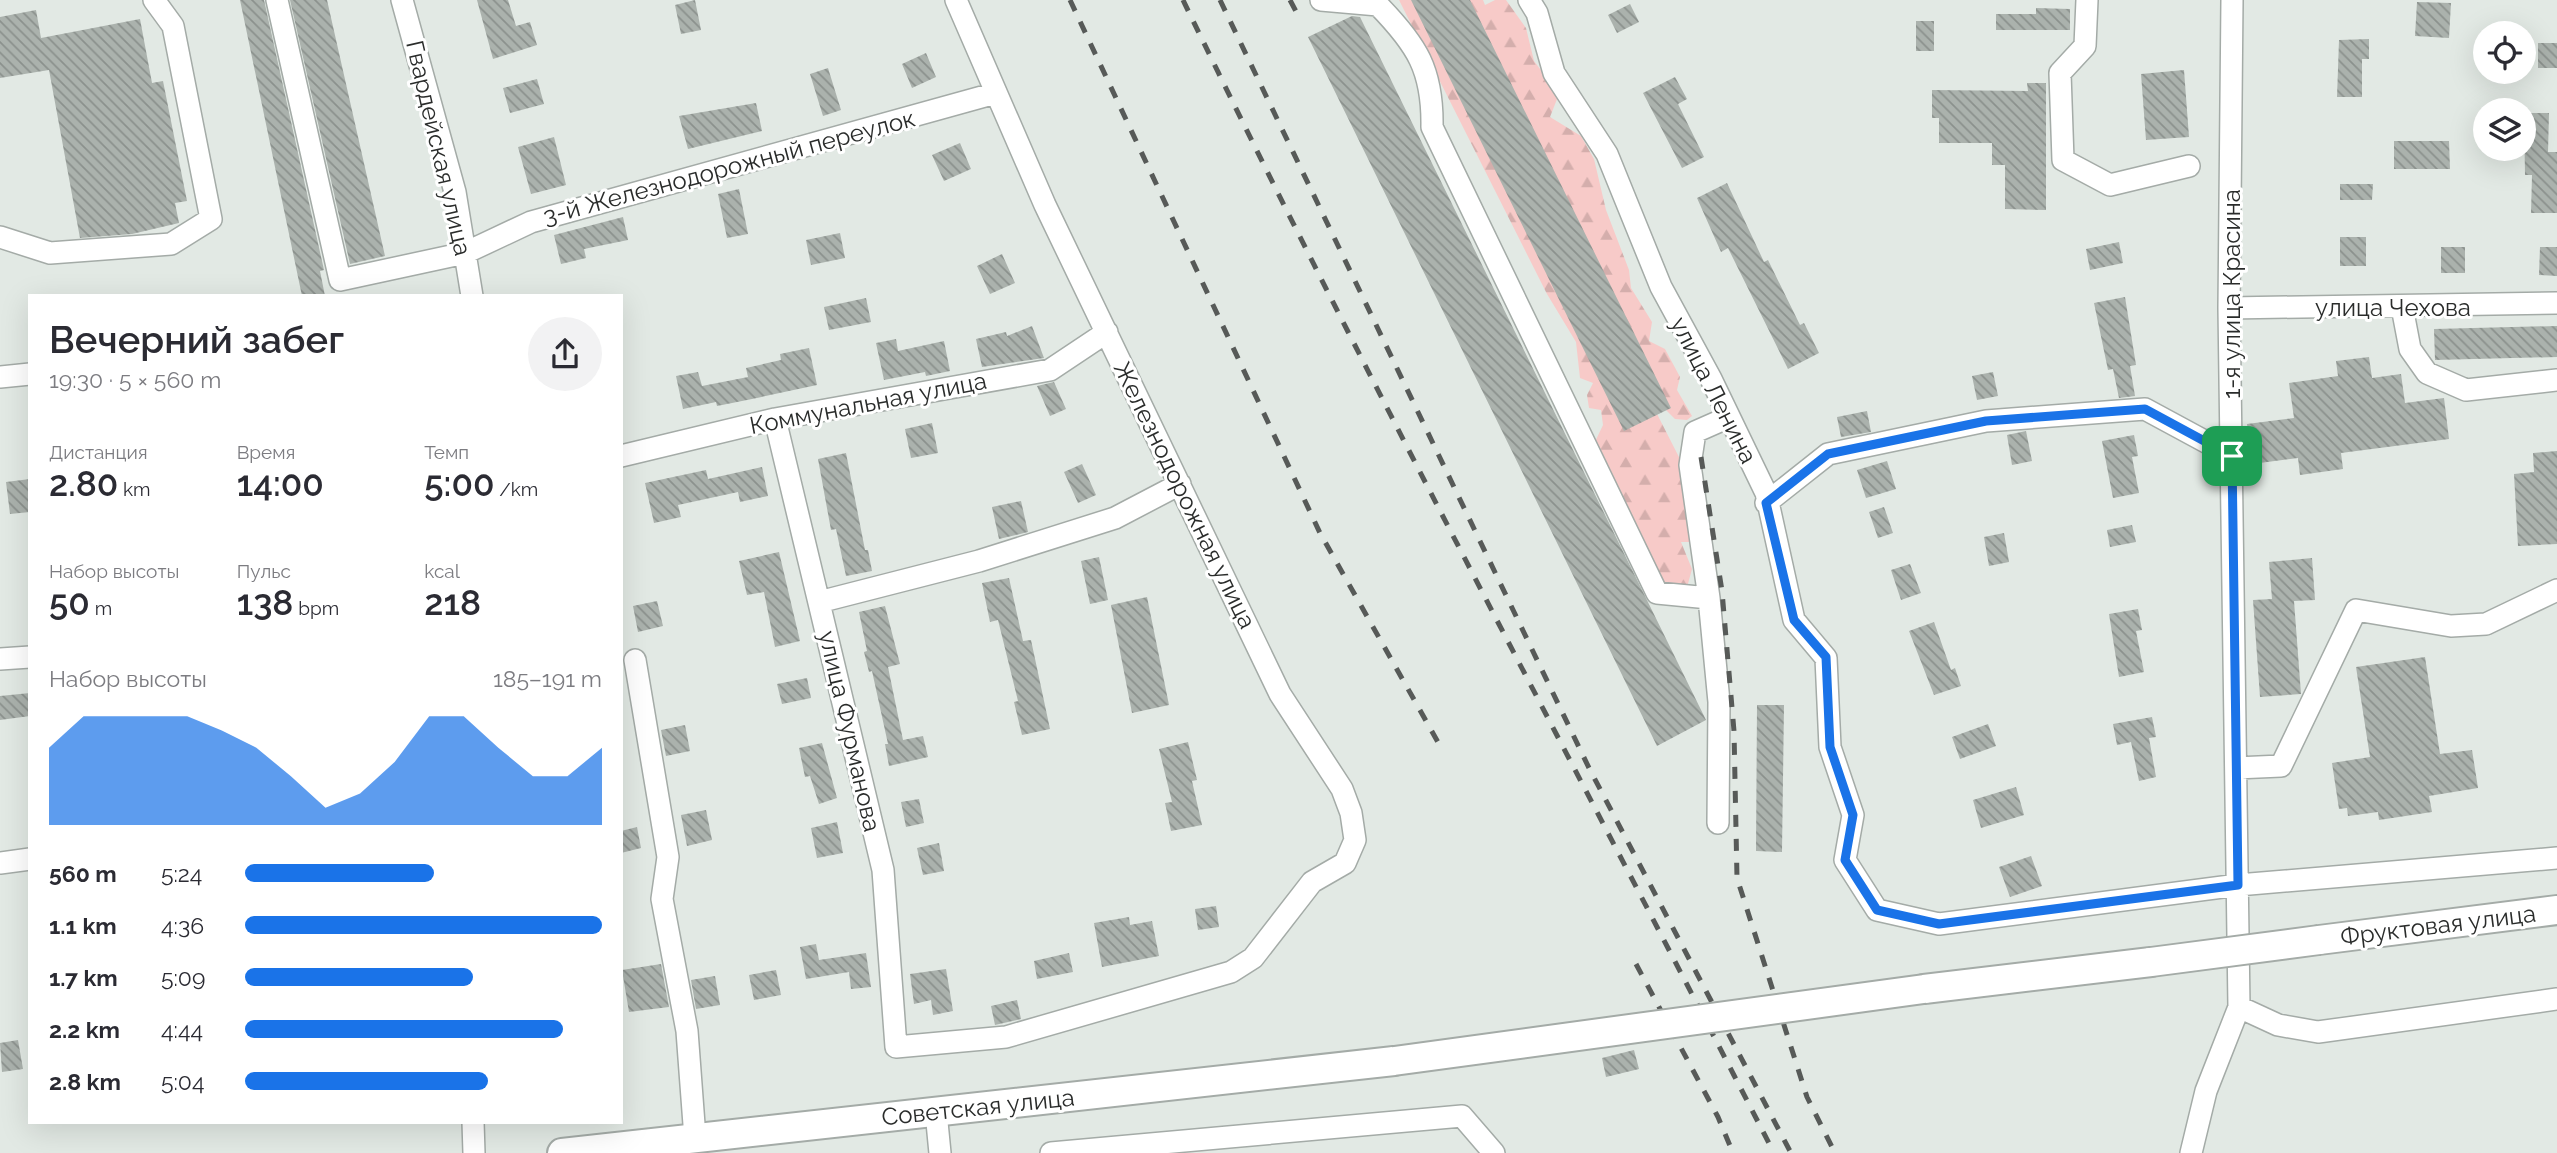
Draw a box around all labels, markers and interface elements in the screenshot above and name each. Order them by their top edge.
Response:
map controls [2473,21,2536,161]
button: locate [2473,21,2536,84]
street label: Гвардейская улица [400,38,478,258]
button: layers [2473,98,2536,161]
street label: 3-й Железнодорожный переулок [540,103,918,231]
street label: 1-я улица Красина [2217,189,2246,399]
street label: улица Чехова [2315,293,2471,322]
street label: улица Ленина [1665,312,1763,468]
text: Вечерний забег [49,317,344,362]
button: share [528,317,602,391]
street label: Железнодорожная улица [1108,357,1262,633]
text: 19:30 · 5 × 560 m [49,366,221,393]
street label: Коммунальная улица [747,366,989,440]
pin [2202,426,2262,486]
icon: arrive [2213,437,2251,475]
text: Дистанция [49,441,148,463]
text: Время [237,441,295,463]
text: Темп [424,441,469,463]
text: 2.80 [49,463,118,504]
text: 14:00 [237,463,324,504]
text: 5:00 [424,463,494,504]
text: km [118,478,151,500]
text: /km [494,478,538,500]
text: Набор высоты [49,560,179,582]
text: Пульс [237,560,291,582]
text: kcal [424,560,460,582]
text: 50 [49,582,90,623]
text: 138 [237,582,293,623]
text: 218 [424,582,481,623]
text: m [90,597,112,619]
text: bpm [293,597,339,619]
street label: улица Фурманова [813,628,887,834]
text: Набор высоты [49,665,207,692]
text: 185–191 m [493,665,602,692]
text: 560 m [49,860,117,887]
text: 5:24 [161,860,202,887]
street label: Фруктовая улица [2339,899,2537,951]
text: 1.1 km [49,912,117,939]
text: 4:36 [161,912,204,939]
text: 1.7 km [49,964,118,991]
text: 5:09 [161,964,205,991]
text: 2.2 km [49,1016,120,1043]
text: 4:44 [161,1016,203,1043]
text: 2.8 km [49,1068,121,1095]
text: 5:04 [161,1068,205,1095]
street label: Советская улица [880,1082,1076,1132]

